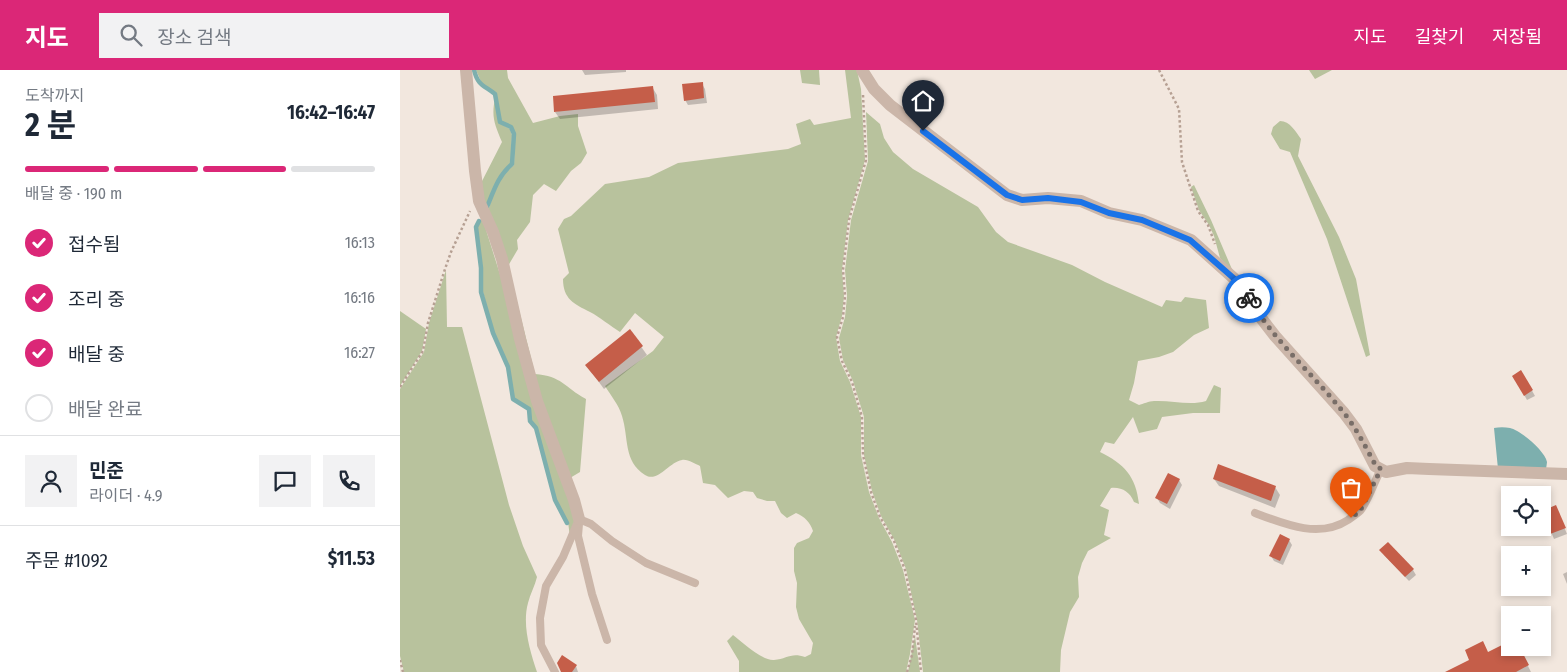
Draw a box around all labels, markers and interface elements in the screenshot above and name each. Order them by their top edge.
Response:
search box [99,13,449,58]
icon: search [117,21,145,49]
text: 지도 [25,24,69,52]
text: 장소 검색 [157,26,232,49]
text: 지도 [1354,26,1387,48]
text: 길찾기 [1415,26,1464,48]
text: 저장됨 [1492,26,1542,48]
pin [902,80,944,131]
text: 도착까지 [25,86,84,105]
icon: home [909,87,937,115]
text: 16:42–16:47 [287,101,375,124]
text: 2 분 [25,106,76,144]
text: 배달 중 · 190 m [25,184,122,203]
icon: check [25,229,53,257]
text: 접수됨 [68,233,120,256]
text: 16:13 [345,233,375,252]
courier [1224,273,1274,323]
icon: check [25,284,53,312]
icon: bike [1235,284,1263,312]
text: 조리 중 [68,288,125,311]
text: 16:16 [344,288,375,307]
icon: check [25,339,53,367]
text: 배달 중 [68,343,125,366]
text: 16:27 [344,343,375,362]
text: 배달 완료 [68,398,142,421]
button: person [25,455,77,507]
button: chat [259,455,311,507]
button: phone [323,455,375,507]
text: 민준 [89,459,124,482]
pin [1330,467,1372,518]
icon: bag [1337,474,1365,502]
text: 라이더 · 4.9 [89,486,163,505]
map controls [1501,486,1551,656]
button: locate [1501,486,1551,536]
button: + [1501,546,1551,596]
text: $11.53 [328,547,375,570]
text: 주문 #1092 [25,549,108,572]
button: − [1501,606,1551,656]

